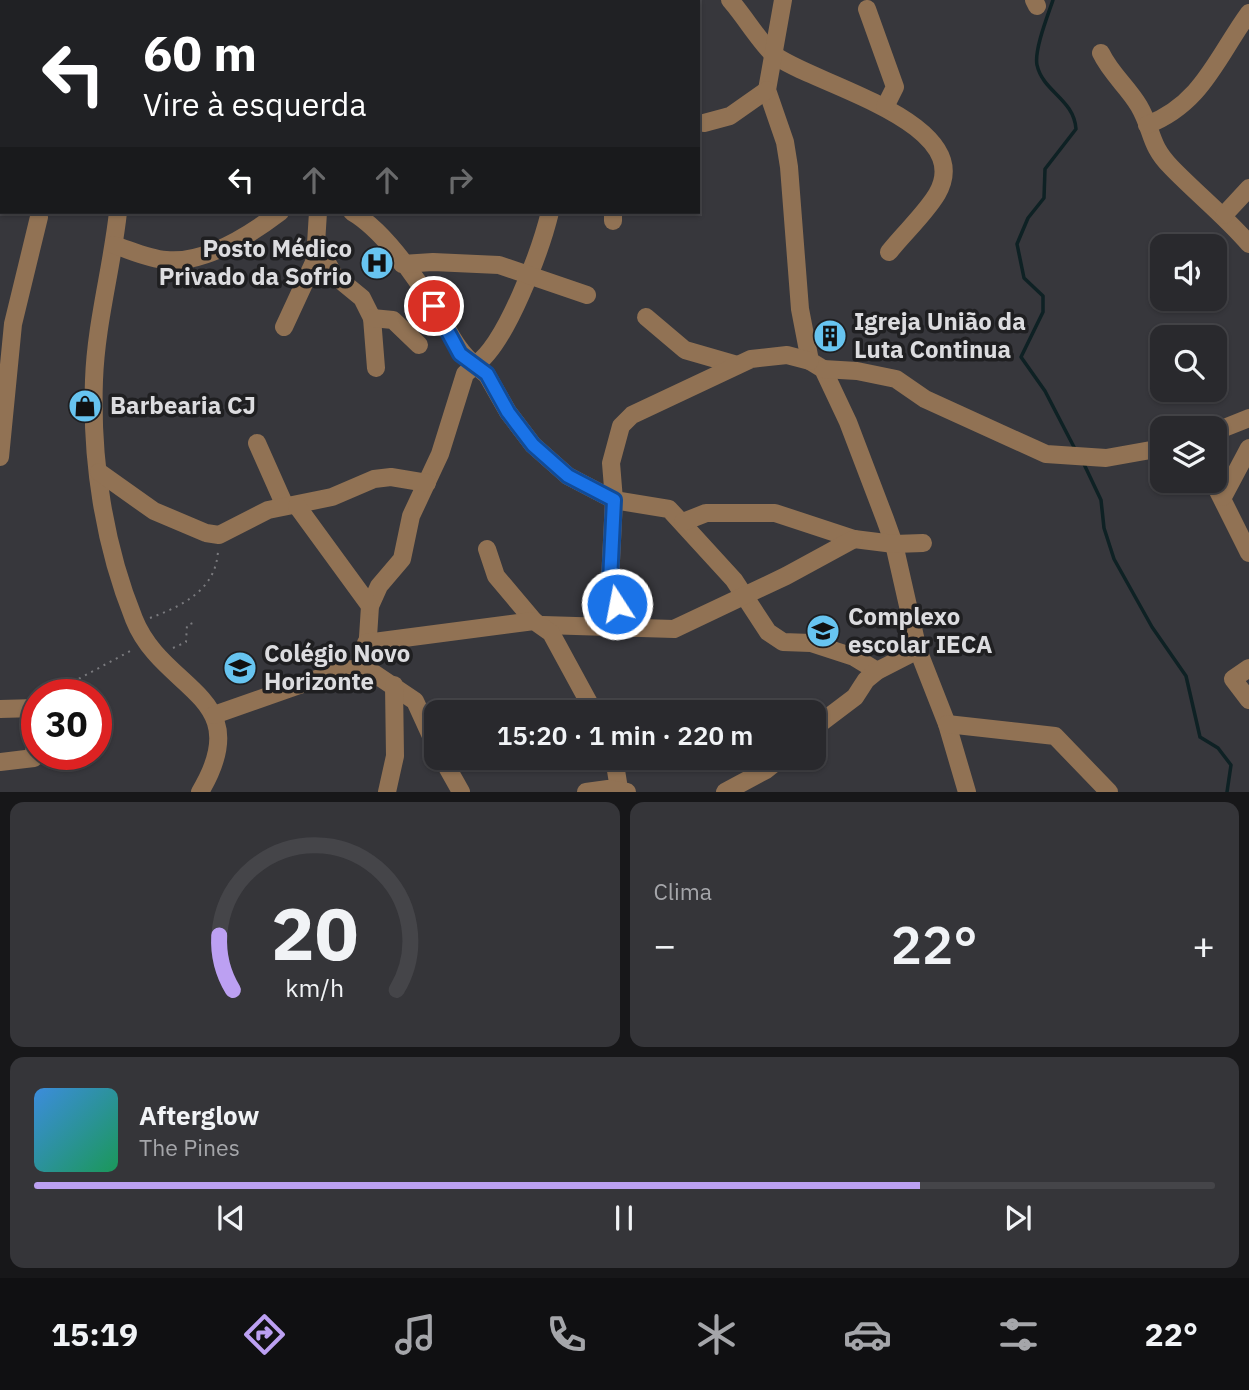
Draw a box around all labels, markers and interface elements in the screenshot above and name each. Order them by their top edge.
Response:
text: 60 m [143,21,257,84]
icon: left [28,28,119,119]
text: Vire à esquerda [143,83,367,125]
icon: left [222,161,260,199]
icon: ahead [295,161,333,199]
icon: ahead [368,161,406,199]
icon: right [441,161,479,199]
place label: Posto Médico Privado da Sofrio [159,232,352,292]
map controls [1150,234,1227,493]
button: sound [1150,234,1227,311]
hospital icon: Posto Médico Privado da Sofrio [358,244,396,282]
pin [404,276,464,336]
icon: arrive [415,287,453,325]
place label: Igreja União da Luta Continua [854,305,1026,365]
building icon: Igreja União da Luta Continua [811,317,849,355]
button: search [1150,325,1227,402]
shop icon: Barbearia CJ [66,387,104,425]
place label: Barbearia CJ [110,389,256,421]
button: layers [1150,416,1227,493]
position arrow [580,567,654,641]
place label: Complexo escolar IECA [848,600,993,660]
school or university icon: Complexo escolar IECA [804,612,842,650]
place label: Colégio Novo Horizonte [264,637,410,697]
school or university icon: Colégio Novo Horizonte [221,649,259,687]
speed limit sign: 30 [21,679,112,770]
text: 15:20 · 1 min · 220 m [497,718,753,752]
text: Clima [654,876,712,906]
text: 20 [271,886,358,981]
text: 22° [891,911,978,978]
text: − [654,920,676,969]
text: + [1192,920,1215,969]
text: km/h [285,971,344,1004]
text: Afterglow [139,1098,259,1132]
text: The Pines [139,1132,240,1162]
icon: previous [212,1199,250,1237]
icon: pause [605,1199,643,1237]
icon: next [999,1199,1037,1237]
icon: directions [240,1310,289,1359]
icon: music [391,1310,440,1359]
icon: phone [542,1310,591,1359]
icon: climate [692,1310,741,1359]
icon: car [843,1310,892,1359]
icon: filters [994,1310,1043,1359]
text: 15:19 [51,1313,138,1355]
text: 22° [1145,1313,1198,1355]

